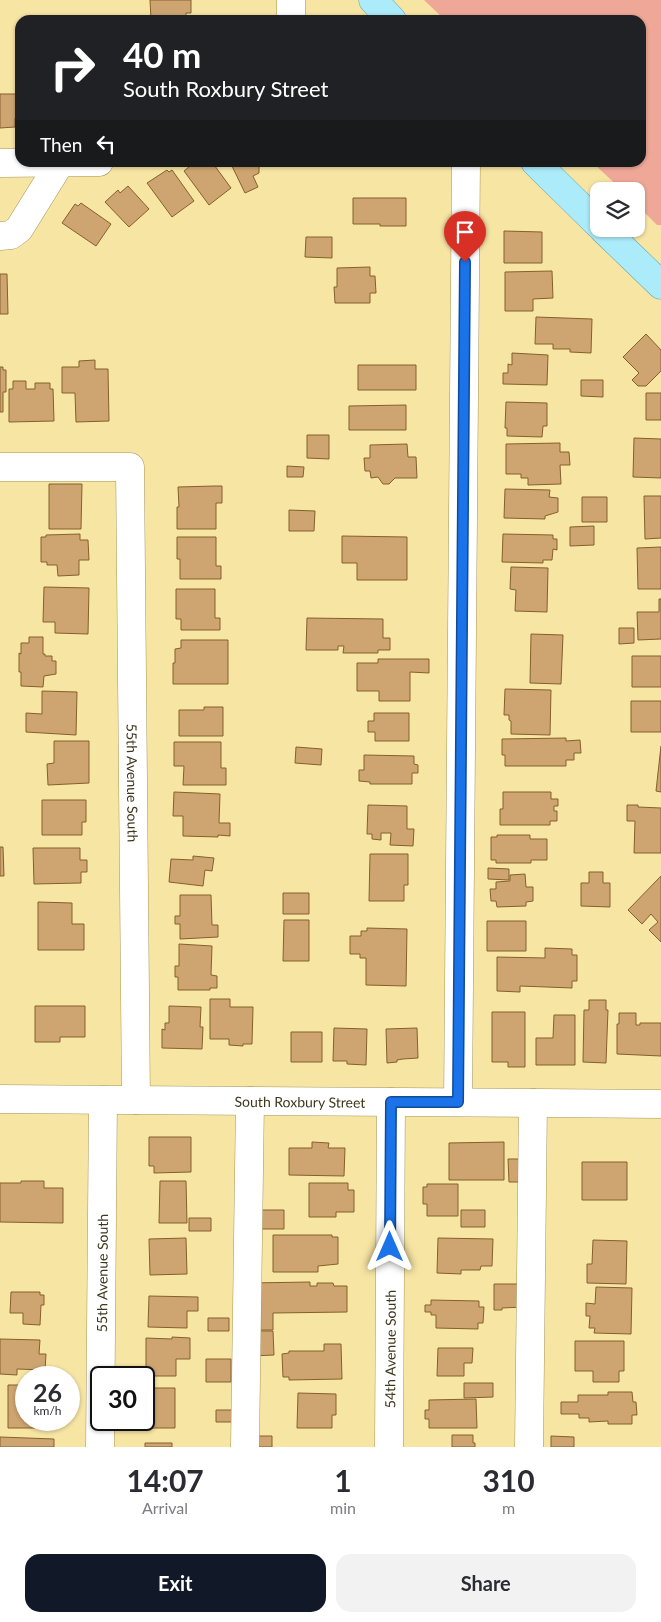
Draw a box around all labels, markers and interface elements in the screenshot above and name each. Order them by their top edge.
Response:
text: 40 m [123,33,201,75]
icon: right [40,35,105,100]
text: South Roxbury Street [123,75,328,102]
icon: left [92,130,120,158]
text: Then [40,133,82,156]
map controls [590,182,645,237]
button: layers [590,182,645,237]
pin [444,211,486,262]
icon: arrive [451,218,479,246]
street label: 55th Avenue South [124,724,142,842]
street label: South Roxbury Street [235,1092,365,1110]
street label: 55th Avenue South [92,1214,111,1332]
position arrow [363,1220,415,1272]
street label: 54th Avenue South [381,1290,398,1408]
speed limit sign: 30 [90,1366,155,1431]
text: 26 [33,1377,62,1407]
text: km/h [33,1403,62,1418]
text: 14:07 [126,1462,204,1498]
text: 1 [334,1462,352,1498]
text: 310 [482,1462,535,1498]
text: Arrival [142,1498,188,1517]
text: min [330,1498,356,1517]
text: m [502,1498,515,1517]
button: Exit [25,1554,326,1612]
button: Share [336,1554,636,1612]

